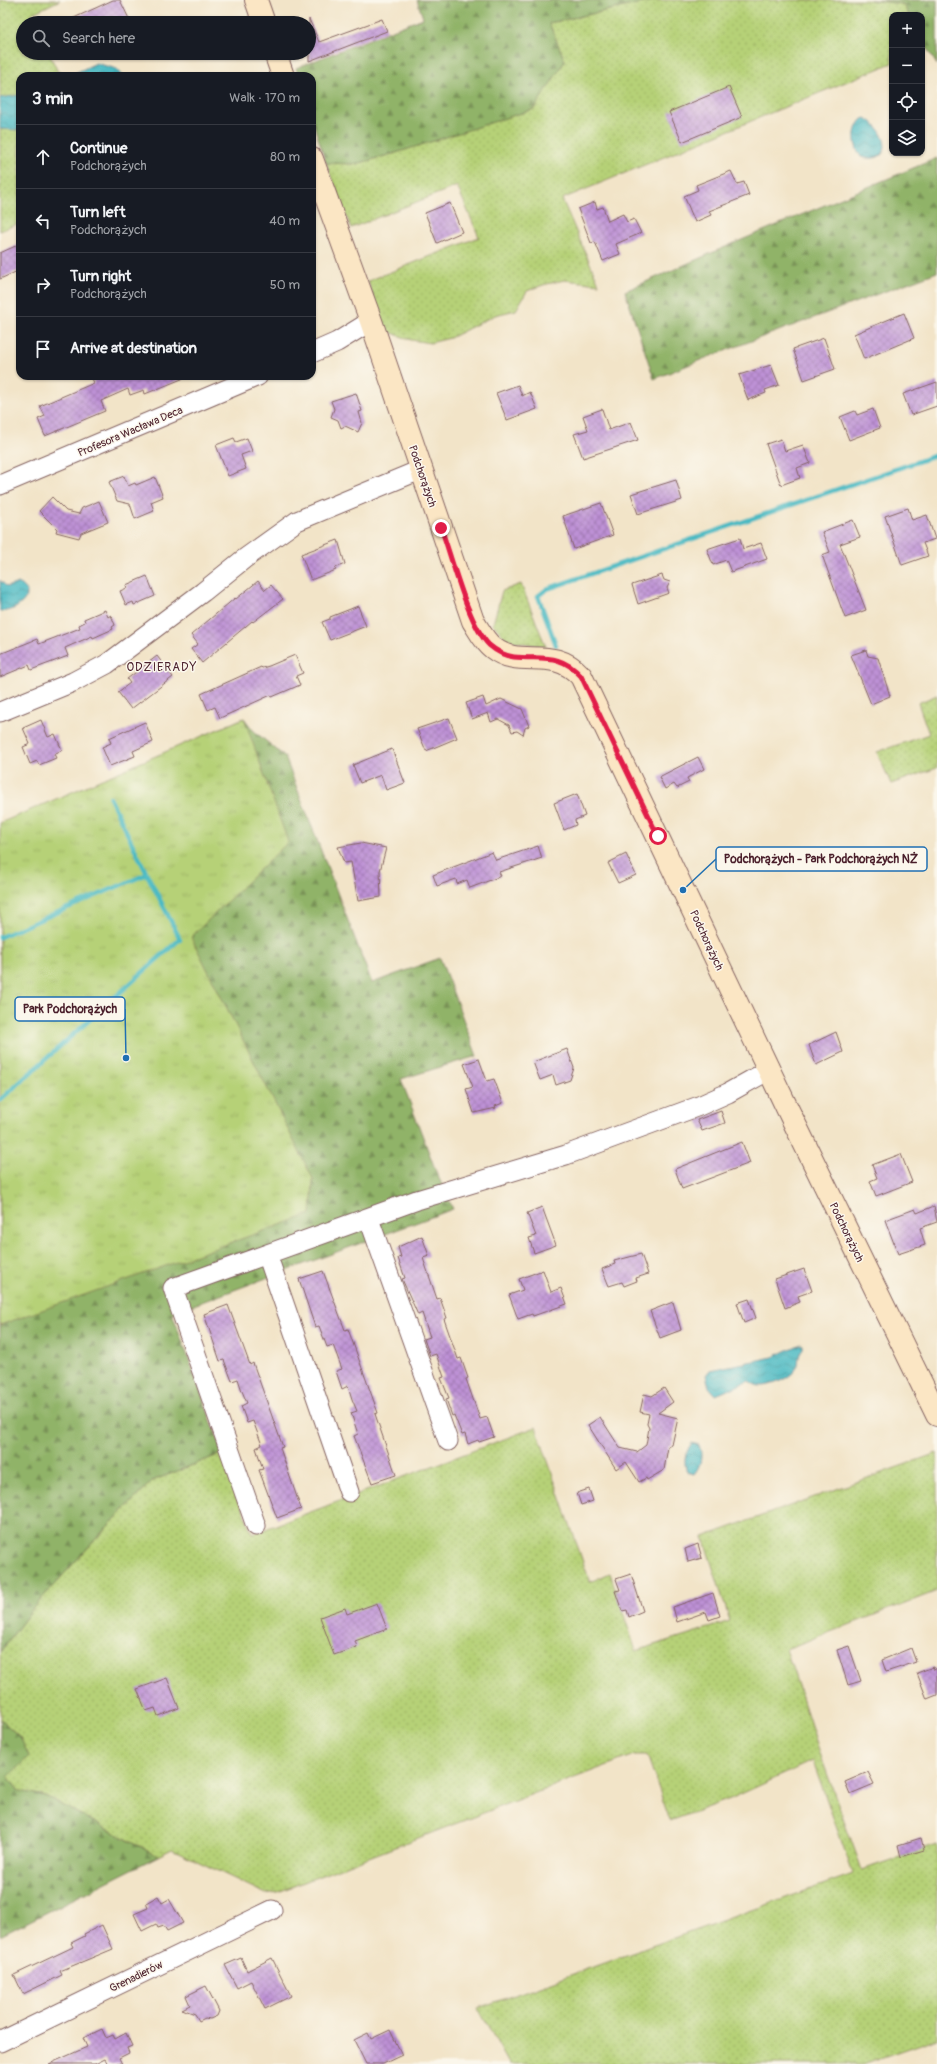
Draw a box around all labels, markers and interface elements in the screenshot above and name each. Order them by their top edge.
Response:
map controls [889,12,925,156]
button: + [889,12,925,48]
search box [16,16,316,60]
icon: search [30,27,52,49]
text: Search here [62,29,135,48]
button: − [889,48,925,84]
button: locate [889,84,925,120]
text: 3 min [32,88,73,109]
text: Walk · 170 m [229,90,300,106]
button: layers [889,120,925,156]
text: Continue [70,139,128,158]
icon: ahead [32,146,54,168]
text: 80 m [270,149,300,165]
text: Podchorążych [70,158,147,174]
text: Turn left [70,203,126,222]
icon: left [32,210,54,232]
text: 40 m [269,213,300,229]
text: Podchorążych [70,222,147,238]
text: Turn right [70,267,131,286]
icon: right [32,274,54,296]
text: 50 m [270,277,300,293]
text: Podchorążych [70,286,147,302]
icon: arrive [32,338,54,360]
text: Arrive at destination [70,339,197,358]
street label: Profesora Wacława Deca [76,403,185,459]
street label: Podchorążych [406,443,439,509]
route end [432,519,450,537]
district label: ODZIERADY [126,660,198,675]
route start [649,827,667,845]
callout: Podchorążych - Park Podchorążych NŻ [716,847,927,871]
text: Podchorążych - Park Podchorążych NŻ [724,851,919,867]
street label: Podchorążych [687,908,726,972]
callout: Park Podchorążych [15,997,125,1021]
text: Park Podchorążych [23,1002,118,1017]
street label: Podchorążych [826,1200,867,1264]
street label: Grenadierów [107,1958,166,1995]

